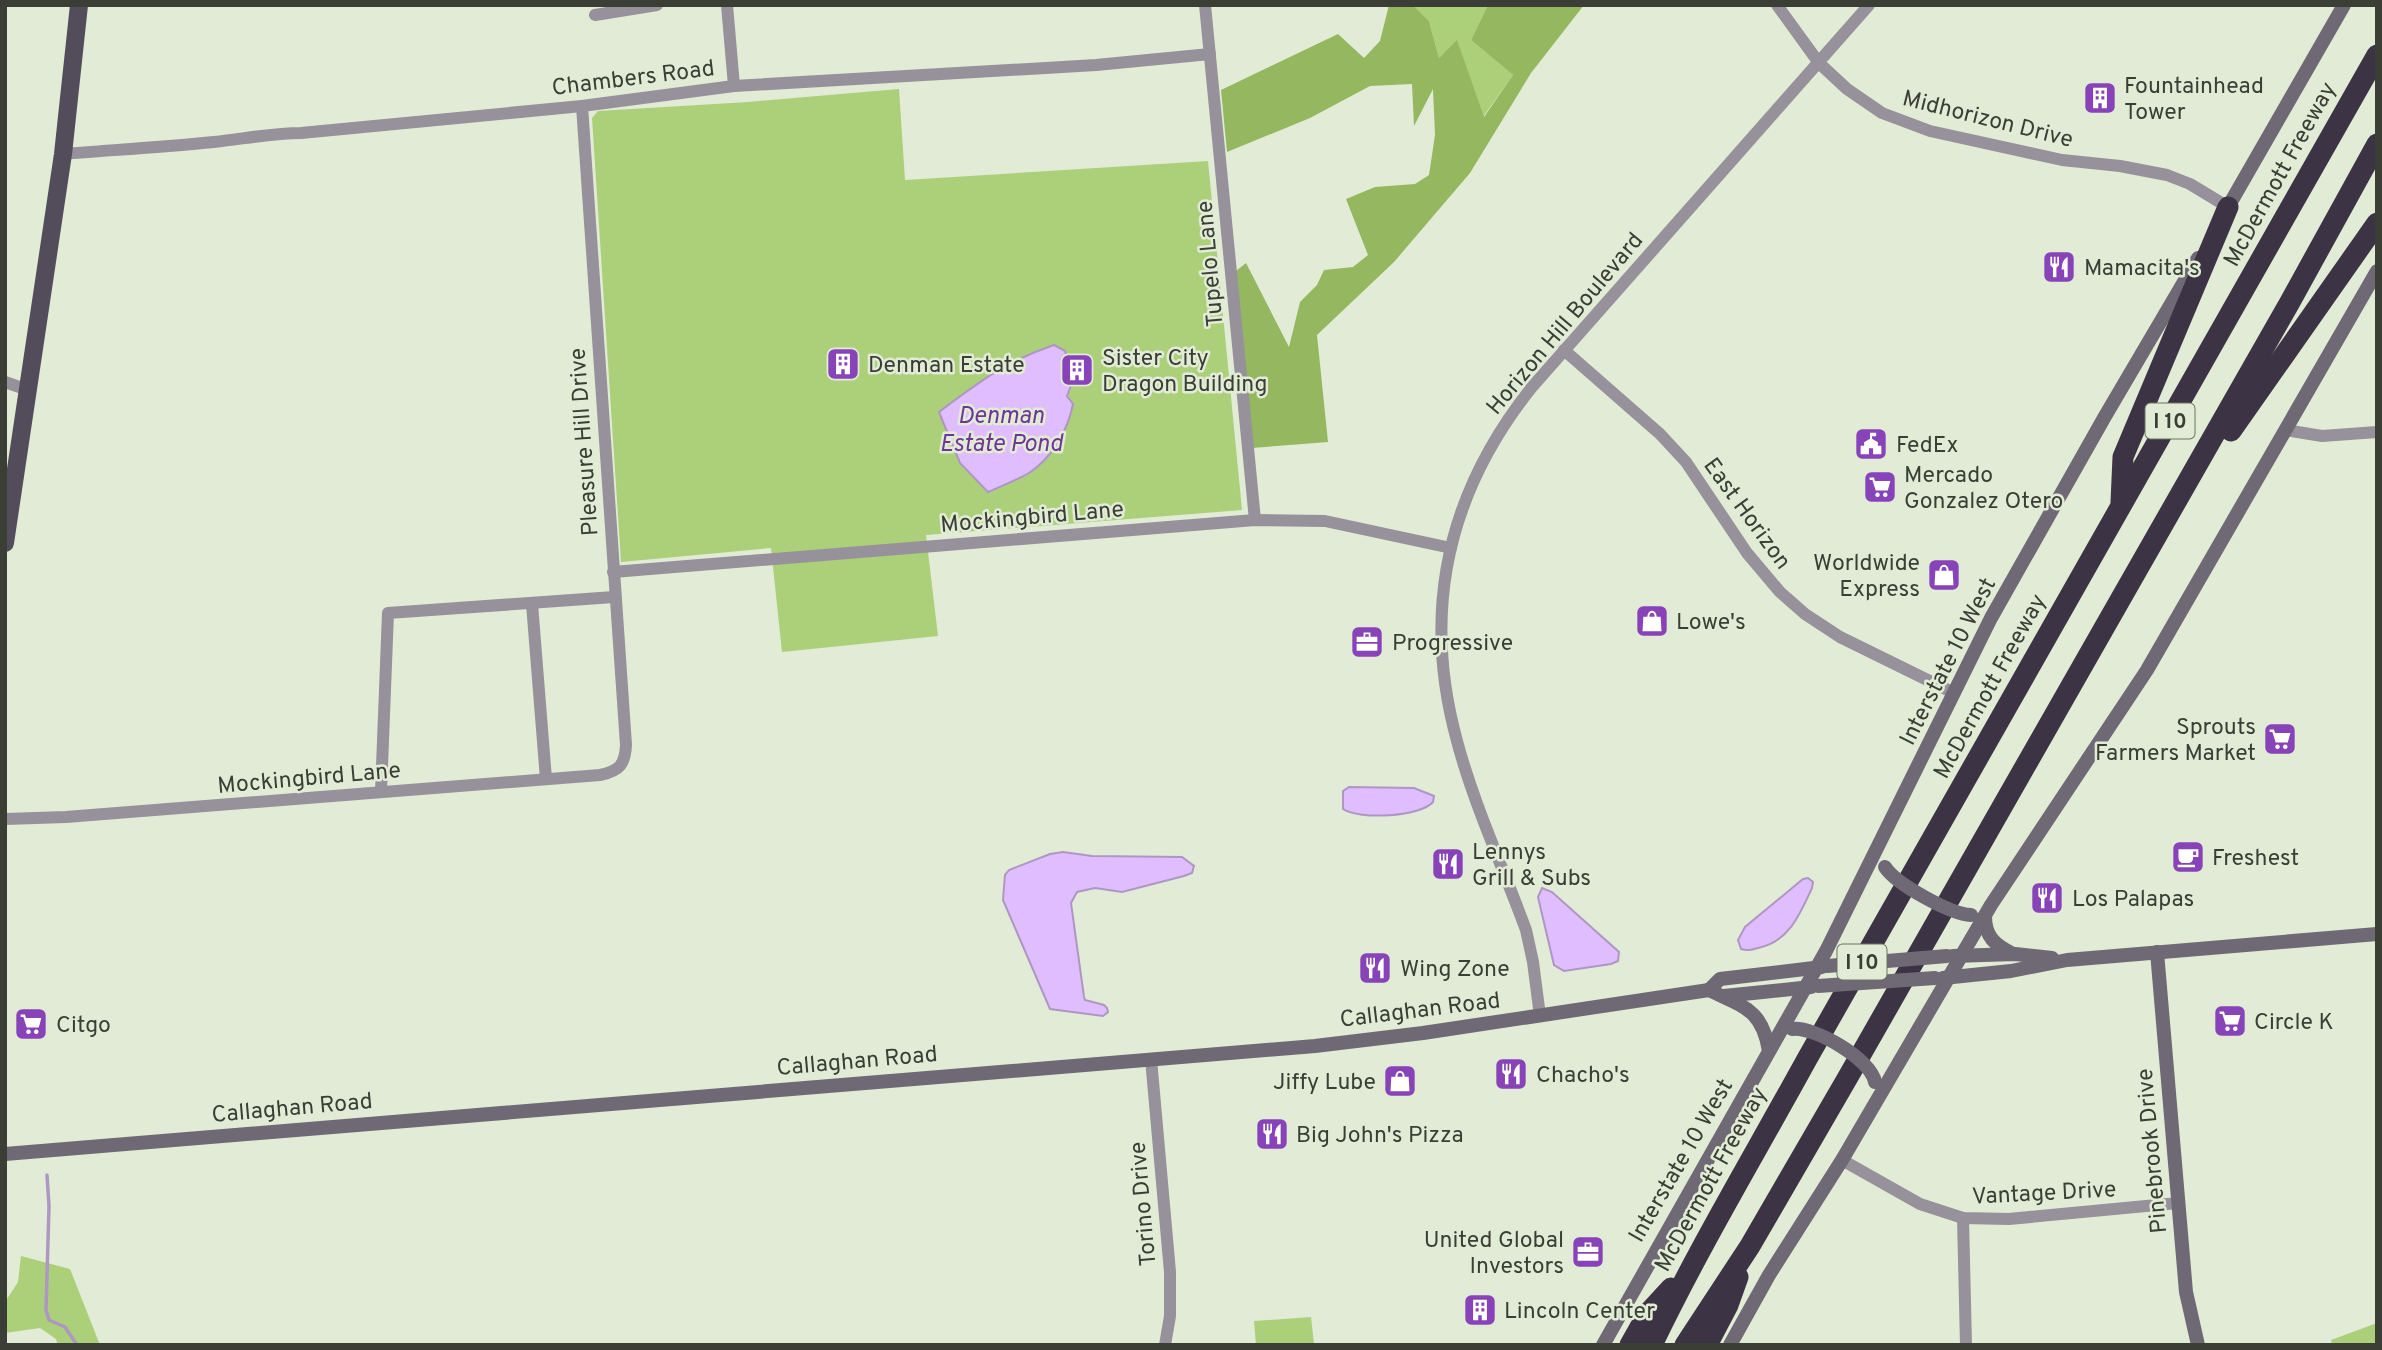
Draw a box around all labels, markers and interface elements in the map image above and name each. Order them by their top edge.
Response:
street label: Chambers Road [550,55,716,104]
place label: Fountainhead Tower [2124,73,2264,128]
street label: McDermott Freeway [2218,78,2344,273]
building icon: Fountainhead Tower [2081,79,2119,117]
street label: Midhorizon Drive [1899,85,2076,156]
street label: Tupelo Lane [1192,199,1231,328]
street label: Horizon Hill Boulevard [1481,227,1651,422]
restaurant icon: Mamacita's [2040,248,2078,286]
place label: Mamacita's [2084,255,2200,284]
building icon: Denman Estate [824,345,862,383]
place label: Sister City Dragon Building [1102,345,1268,400]
street label: Pleasure Hill Drive [564,347,607,537]
building icon: Sister City Dragon Building [1058,351,1096,389]
place label: Denman Estate [868,352,1025,381]
water label: Denman Estate Pond [939,402,1065,460]
road number: I 10 [2146,404,2194,438]
public building icon: FedEx [1852,425,1890,463]
place label: FedEx [1896,432,1959,461]
street label: East Horizon [1696,453,1796,576]
place label: Mercado Gonzalez Otero [1904,462,2063,517]
supermarket icon: Mercado Gonzalez Otero [1861,468,1899,506]
street label: Mockingbird Lane [939,496,1125,541]
place label: Worldwide Express [1813,550,1920,605]
shop icon: Worldwide Express [1925,556,1963,594]
street label: Interstate 10 West [1894,573,2004,751]
street label: McDermott Freeway [1928,590,2054,785]
shop icon: Lowe's [1633,602,1671,640]
place label: Lowe's [1676,609,1746,638]
office icon: Progressive [1348,623,1386,661]
place label: Progressive [1392,630,1513,659]
place label: Sprouts Farmers Market [2095,714,2256,769]
supermarket icon: Sprouts Farmers Market [2261,720,2299,758]
street label: Mockingbird Lane [216,757,402,802]
cafe icon: Freshest [2169,838,2207,876]
place label: Lennys Grill & Subs [1472,839,1591,894]
restaurant icon: Lennys Grill & Subs [1429,845,1467,883]
place label: Freshest [2212,845,2299,874]
restaurant icon: Los Palapas [2028,879,2066,917]
place label: Los Palapas [2072,886,2194,915]
road number: I 10 [1838,944,1886,979]
restaurant icon: Wing Zone [1356,949,1394,987]
place label: Wing Zone [1400,956,1510,985]
street label: Callaghan Road [1338,987,1502,1036]
supermarket icon: Circle K [2211,1002,2249,1040]
supermarket icon: Citgo [12,1005,50,1043]
place label: Circle K [2254,1009,2334,1038]
place label: Citgo [56,1012,111,1041]
street label: Callaghan Road [776,1041,939,1084]
restaurant icon: Chacho's [1492,1055,1530,1093]
shop icon: Jiffy Lube [1381,1062,1419,1100]
place label: Chacho's [1536,1062,1630,1091]
street label: Pinebrook Drive [2132,1067,2175,1234]
place label: Jiffy Lube [1273,1069,1376,1098]
street label: Interstate 10 West [1623,1074,1741,1248]
street label: McDermott Freeway [1649,1083,1775,1278]
street label: Callaghan Road [211,1088,374,1131]
restaurant icon: Big John's Pizza [1253,1115,1291,1153]
place label: Big John's Pizza [1296,1122,1464,1151]
street label: Torino Drive [1125,1140,1164,1267]
street label: Vantage Drive [1971,1176,2117,1213]
place label: United Global Investors [1424,1227,1564,1282]
office icon: United Global Investors [1569,1233,1607,1271]
building icon: Lincoln Center [1461,1291,1499,1329]
place label: Lincoln Center [1504,1298,1655,1327]

